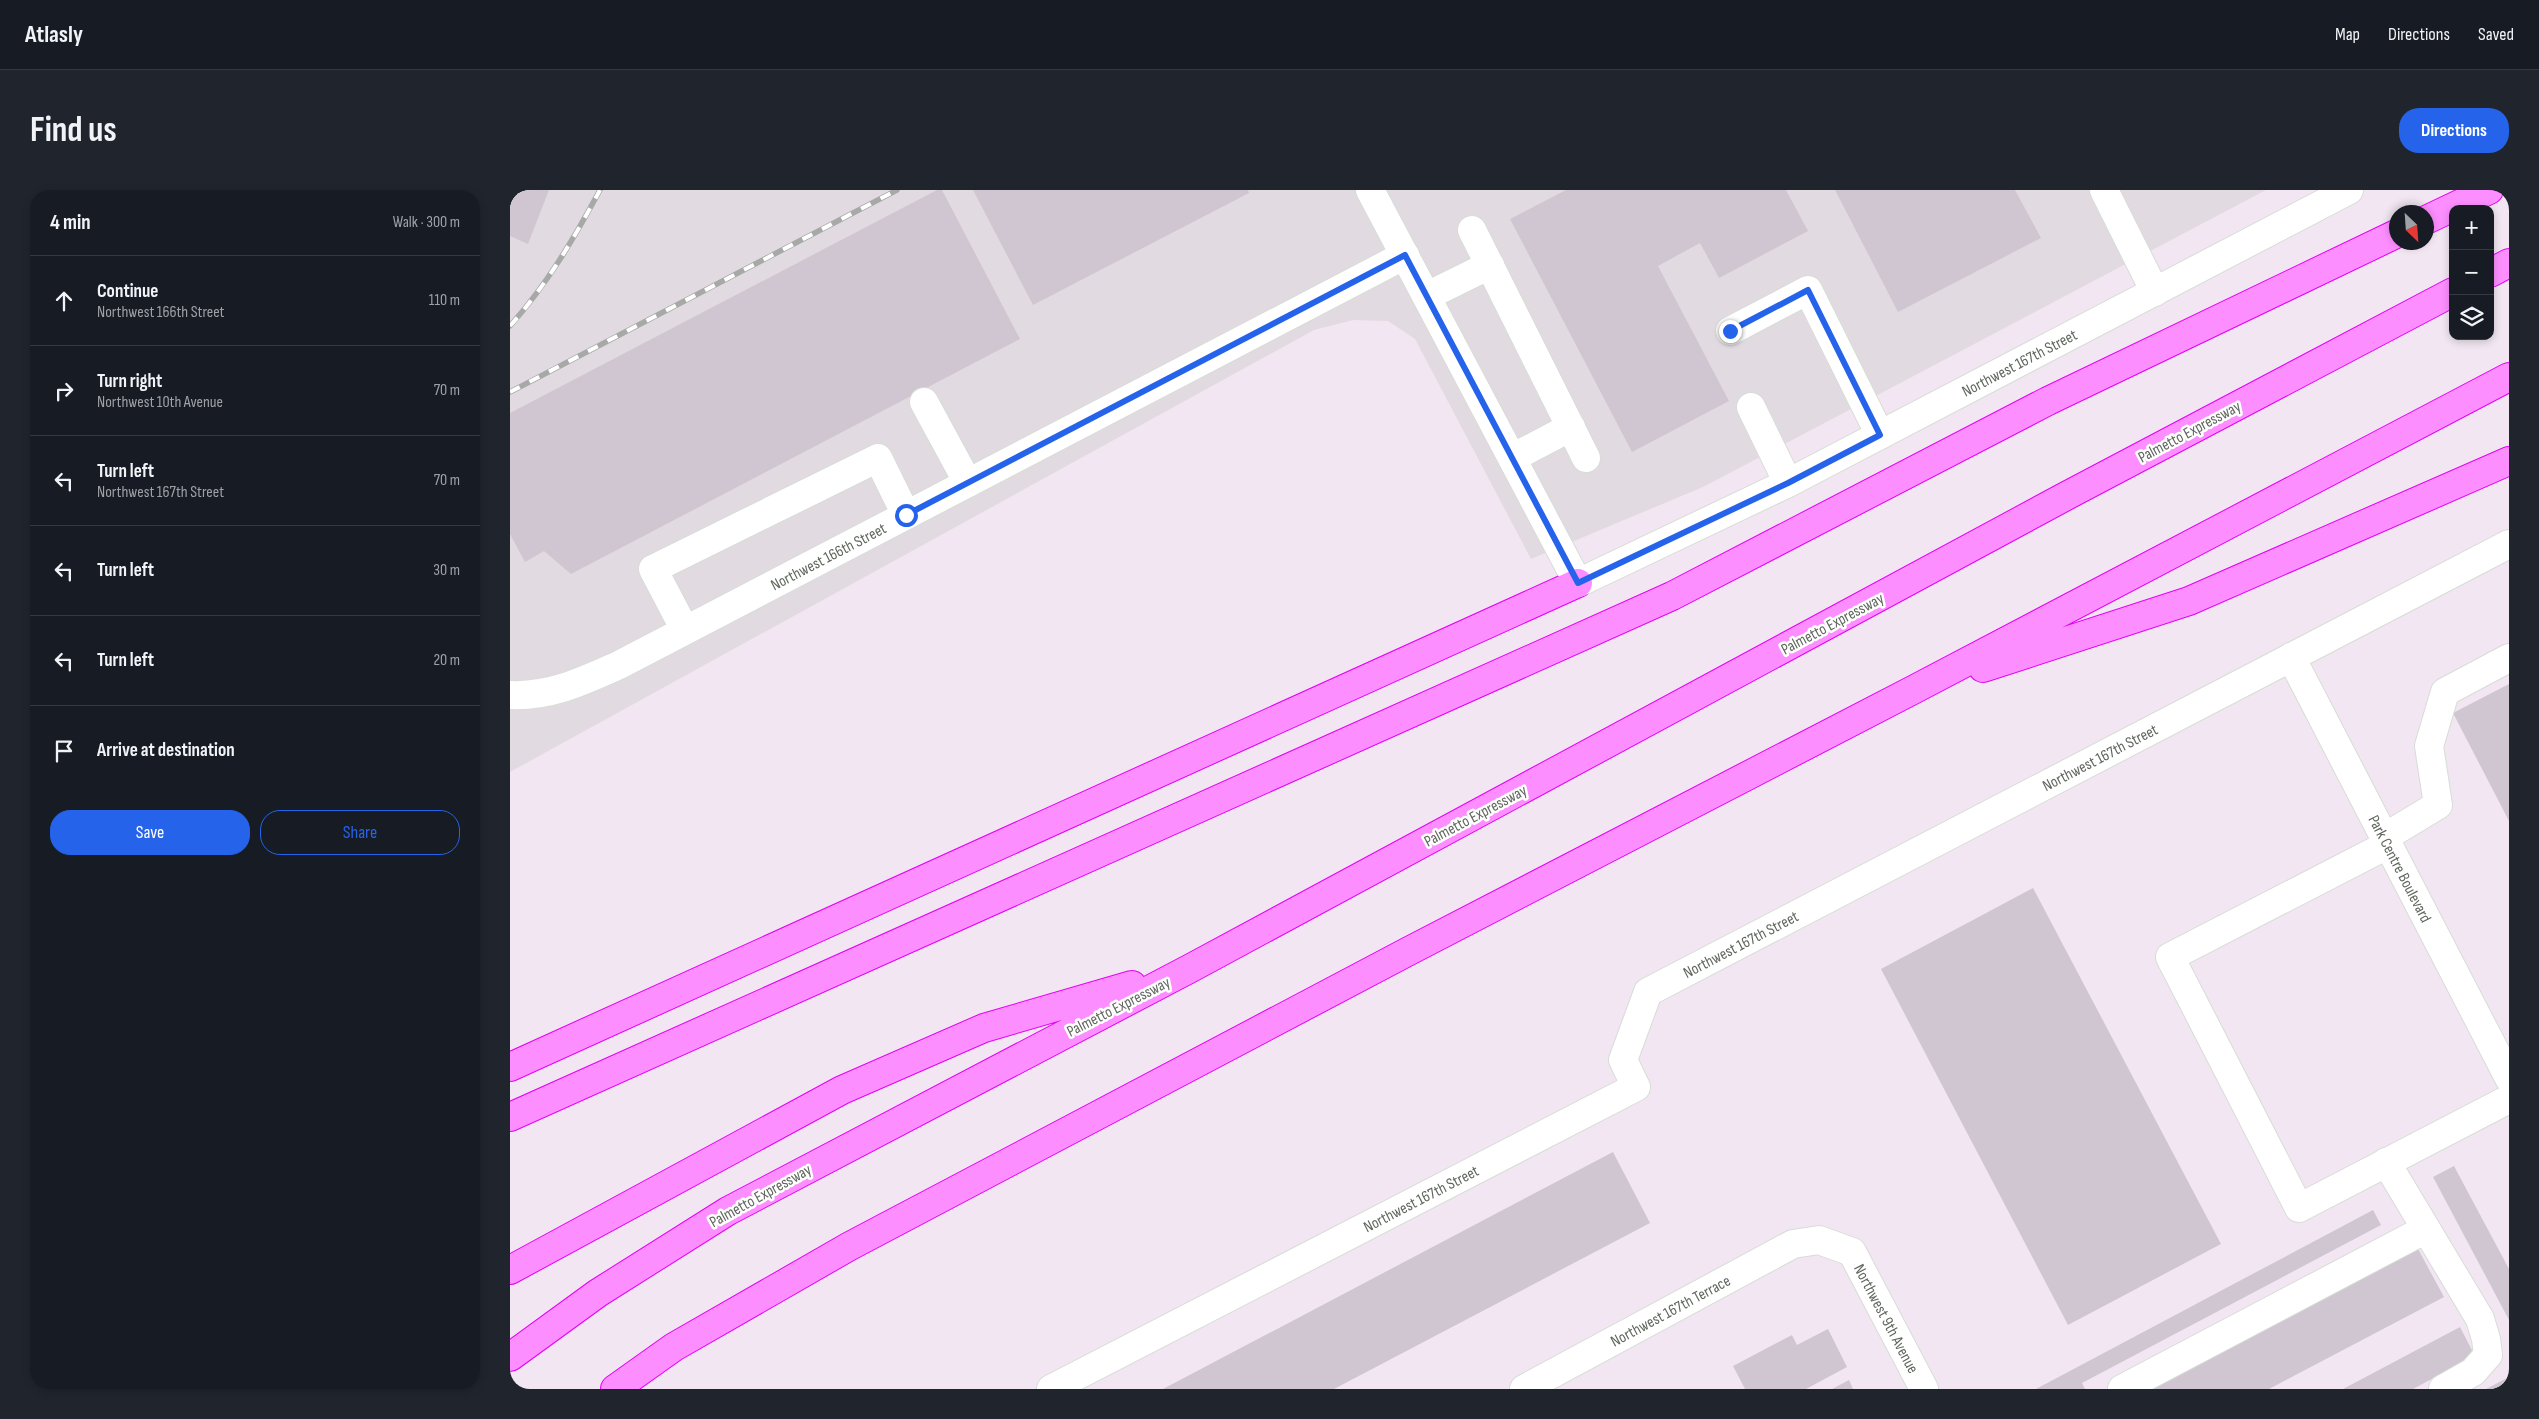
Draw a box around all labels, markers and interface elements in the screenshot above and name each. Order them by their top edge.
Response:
text: Atlasly [25,20,83,49]
text: Map [2335,24,2360,45]
text: Directions [2388,24,2450,45]
text: Saved [2478,24,2514,45]
button: Directions [2399,108,2509,153]
text: Find us [30,109,117,152]
north arrow [2389,205,2434,250]
map controls [2449,205,2494,340]
button: + [2449,205,2494,250]
text: 4 min [50,210,91,235]
text: Walk · 300 m [393,213,460,232]
button: − [2449,250,2494,295]
text: Continue [97,280,158,303]
icon: ahead [50,287,78,315]
text: 110 m [429,291,460,310]
button: layers [2449,295,2494,340]
text: Northwest 166th Street [97,303,224,322]
route end [1719,320,1742,343]
street label: Northwest 167th Street [1959,326,2081,401]
text: Turn right [97,370,162,393]
icon: right [50,377,78,405]
text: 70 m [434,381,460,400]
text: Northwest 10th Avenue [97,393,223,412]
street label: Palmetto Expressway [2135,397,2244,467]
text: Turn left [97,460,154,483]
icon: left [50,467,78,495]
text: 70 m [434,471,460,490]
text: Northwest 167th Street [97,483,224,502]
route start [895,504,918,527]
street label: Northwest 166th Street [768,519,890,595]
icon: left [50,557,78,585]
text: Turn left [97,559,154,582]
text: 30 m [433,561,460,580]
street label: Palmetto Expressway [1778,589,1887,659]
icon: left [50,647,78,675]
text: Turn left [97,649,154,672]
text: 20 m [433,651,460,670]
street label: Northwest 167th Street [2040,720,2161,796]
icon: arrive [50,737,78,765]
text: Arrive at destination [97,739,235,762]
street label: Palmetto Expressway [1421,781,1530,851]
button: Save [50,810,250,855]
button: Share [260,810,460,855]
street label: Park Centre Boulevard [2364,812,2435,926]
street label: Northwest 167th Street [1680,907,1802,983]
street label: Palmetto Expressway [1064,973,1174,1042]
street label: Palmetto Expressway [707,1161,815,1232]
street label: Northwest 167th Street [1360,1162,1482,1237]
street label: Northwest 9th Avenue [1849,1261,1922,1377]
street label: Northwest 167th Terrace [1608,1272,1734,1352]

